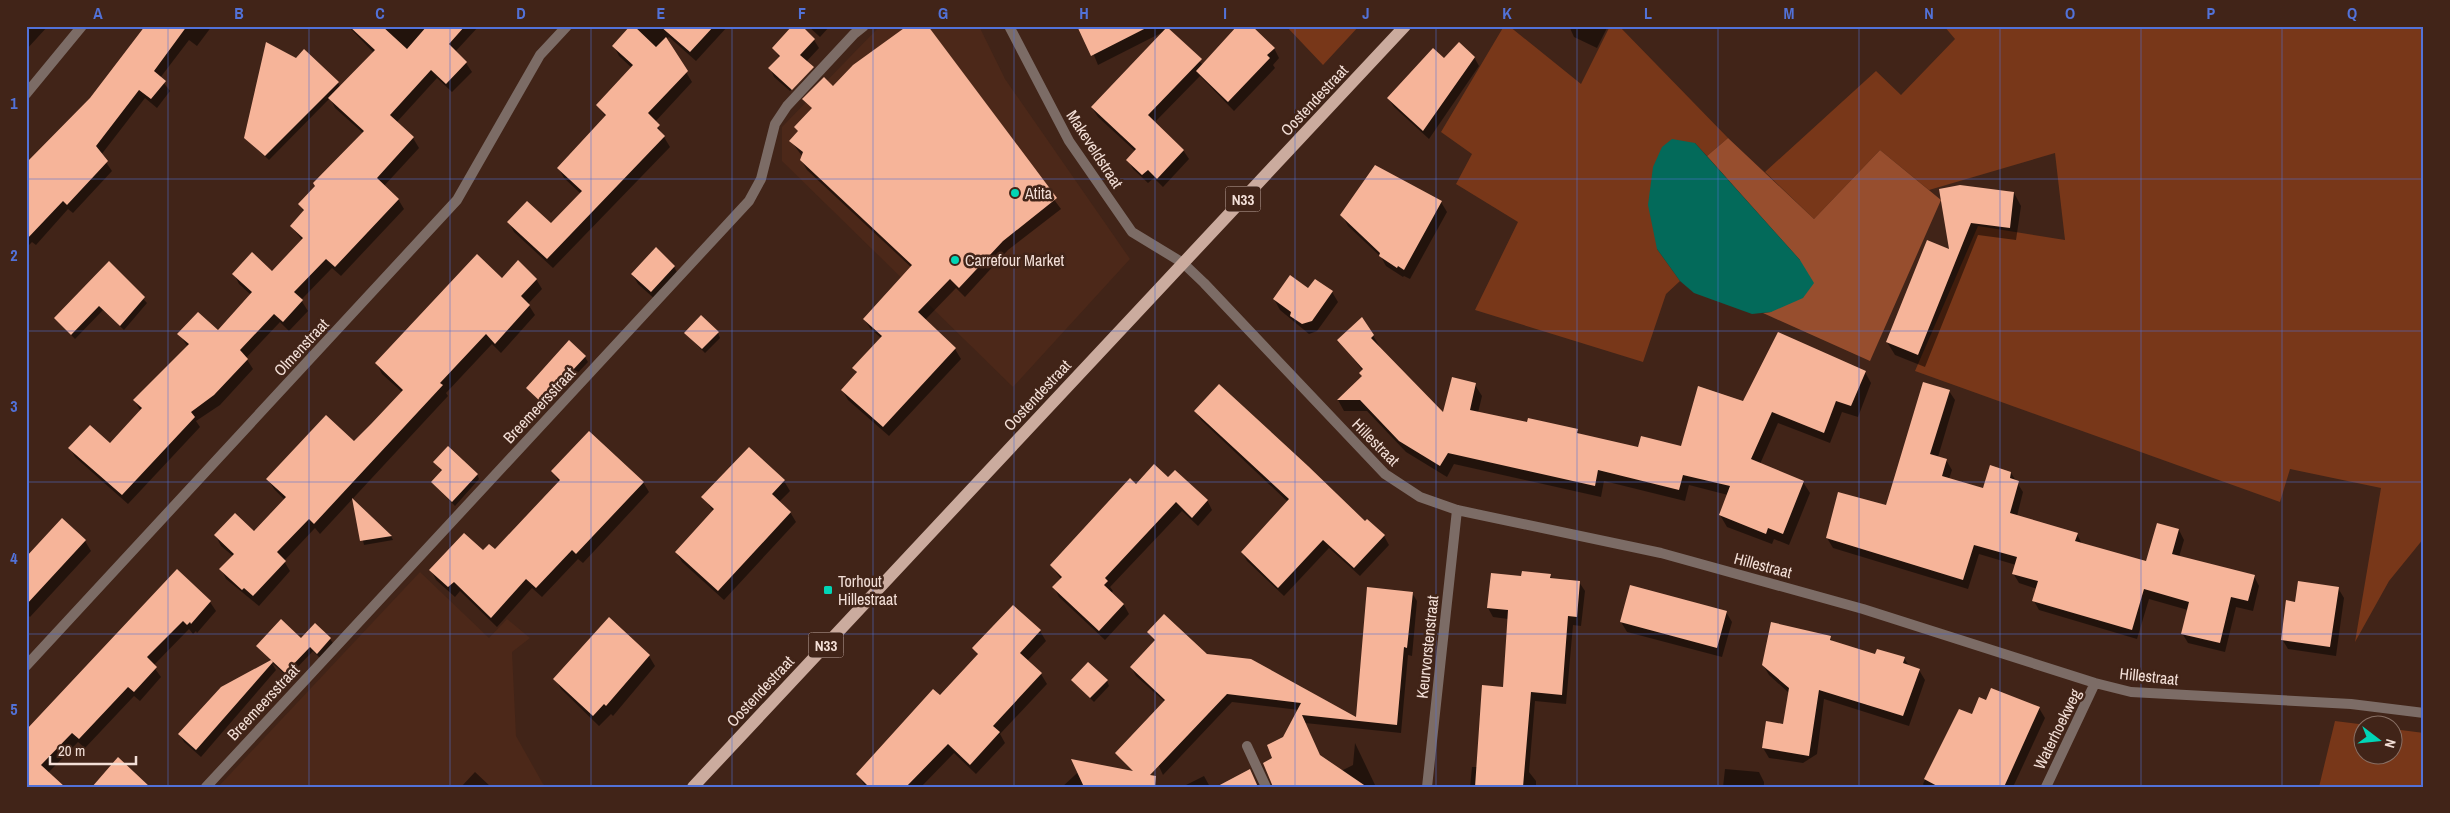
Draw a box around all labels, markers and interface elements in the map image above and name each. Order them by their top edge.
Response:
text: A [93,2,103,24]
text: B [234,2,244,24]
text: C [375,2,385,24]
text: D [516,2,526,24]
text: E [657,2,666,24]
text: F [798,2,806,24]
text: G [938,2,948,24]
text: H [1079,2,1089,24]
text: I [1223,2,1227,24]
text: J [1362,2,1370,24]
text: K [1502,2,1512,24]
text: L [1644,2,1652,24]
text: M [1784,2,1795,24]
text: N [1924,2,1934,24]
text: O [2065,2,2075,24]
text: P [2207,2,2216,24]
text: Q [2347,2,2357,24]
street label: Oostendestraat [1275,59,1353,140]
text: 1 [10,92,18,114]
street label: Makeveldstraat [1062,106,1129,193]
place label: Atita [1024,182,1053,204]
road number: N33 [1226,186,1260,212]
marker: Atita [1009,187,1021,199]
text: 2 [10,244,18,266]
place label: Carrefour Market [965,249,1065,271]
marker: Carrefour Market [949,254,961,266]
street label: Olmenstraat [269,313,334,381]
street label: Oostendestraat [998,354,1076,435]
street label: Breemeersstraat [498,362,580,448]
text: 3 [10,395,18,417]
street label: Hillestraat [1347,413,1405,471]
text: 4 [10,547,18,569]
street label: Hillestraat [1732,547,1795,583]
place label: Torhout Hillestraat [838,570,897,610]
marker: Torhout Hillestraat [822,584,834,596]
street label: Keurvorstenstraat [1411,594,1443,700]
road number: N33 [808,632,844,658]
street label: Oostendestraat [721,650,799,731]
street label: Breemeersstraat [222,659,304,745]
street label: Hillestraat [2118,662,2180,690]
street label: Waterhoekweg [2028,684,2086,773]
text: 5 [10,698,18,720]
north arrow [2352,716,2402,766]
scale bar [50,733,136,765]
text: N [2381,737,2400,750]
text: 20 m [58,740,85,761]

